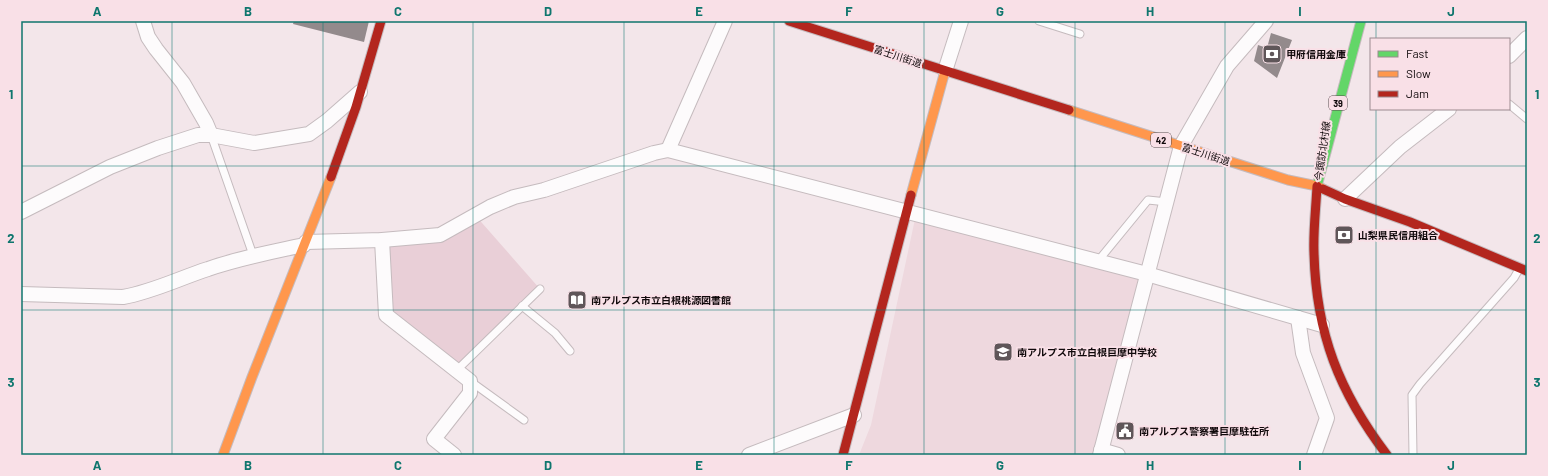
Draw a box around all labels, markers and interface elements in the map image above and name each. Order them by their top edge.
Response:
text: A [93,3,102,19]
text: B [244,3,252,19]
text: C [394,3,402,19]
text: D [544,3,552,19]
text: E [695,3,703,19]
text: F [845,3,853,19]
text: G [996,3,1004,19]
text: H [1146,3,1154,19]
text: I [1298,3,1302,19]
text: J [1447,3,1455,19]
legend [1370,38,1510,110]
street label: 富士川街道 [872,43,924,69]
bank icon: 甲府信用金庫 [1261,43,1283,65]
text: Fast [1406,46,1429,60]
place label: 甲府信用金庫 [1286,48,1346,60]
text: Slow [1406,66,1431,80]
text: 1 [9,86,13,102]
text: Jam [1406,86,1429,100]
text: 1 [1535,86,1539,102]
road number: 39 [1329,96,1347,110]
street label: 今諏訪北村線 [1312,120,1332,182]
road number: 42 [1151,133,1171,147]
street label: 富士川街道 [1180,141,1232,167]
bank icon: 山梨県民信用組合 [1333,224,1355,246]
place label: 山梨県民信用組合 [1358,229,1438,241]
text: 2 [7,230,15,246]
text: 2 [1533,230,1541,246]
library icon: 南アルプス市立白根桃源図書館 [566,289,588,311]
place label: 南アルプス市立白根桃源図書館 [591,294,731,306]
school or university icon: 南アルプス市立白根巨摩中学校 [992,341,1014,363]
place label: 南アルプス市立白根巨摩中学校 [1017,346,1157,358]
text: 3 [7,374,15,390]
text: 3 [1533,374,1541,390]
public building icon: 南アルプス警察署巨摩駐在所 [1114,420,1136,442]
place label: 南アルプス警察署巨摩駐在所 [1139,425,1269,437]
text: A [93,457,102,473]
text: B [244,457,252,473]
text: C [394,457,402,473]
text: D [544,457,552,473]
text: E [695,457,703,473]
text: F [845,457,853,473]
text: G [996,457,1004,473]
text: H [1146,457,1154,473]
text: I [1298,457,1302,473]
text: J [1447,457,1455,473]

